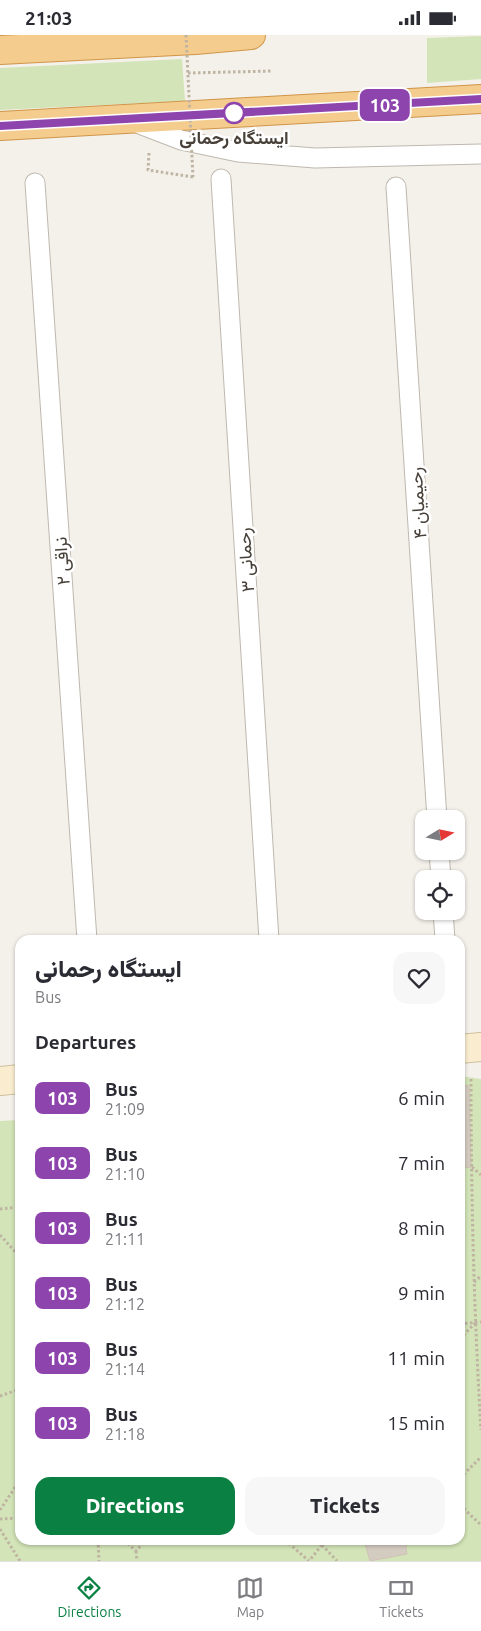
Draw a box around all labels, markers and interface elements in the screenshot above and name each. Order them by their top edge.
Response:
text: 21:03 [25,7,73,29]
line badge: 103 [356,89,414,121]
text: 103 [370,95,400,115]
marker: ایستگاه رحمانی [223,102,245,124]
place label: ایستگاه رحمانی [179,127,289,149]
street label: رحیمیان ۴ [405,466,431,539]
street label: رحمانی ۳ [233,527,259,593]
street label: نراقی ۲ [49,536,75,586]
north arrow [415,810,465,860]
map controls [415,810,465,920]
button: locate [415,870,465,920]
button: heart [393,952,445,1004]
text: ایستگاه رحمانی [35,955,182,982]
text: Bus [35,988,61,1006]
text: Departures [35,1031,136,1053]
text: Bus [105,1078,138,1100]
text: 6 min [398,1087,445,1109]
text: 103 [47,1088,78,1108]
text: 21:09 [105,1100,145,1118]
text: Bus [105,1143,138,1165]
text: 7 min [398,1152,445,1174]
text: 103 [47,1153,78,1173]
text: 21:10 [105,1165,145,1183]
text: Bus [105,1208,138,1230]
text: 8 min [398,1217,445,1239]
text: 103 [47,1218,78,1238]
text: 21:11 [105,1230,145,1248]
text: Bus [105,1273,138,1295]
text: 9 min [398,1282,445,1304]
text: 103 [47,1283,78,1303]
text: 21:12 [105,1295,145,1313]
text: Bus [105,1338,138,1360]
text: 11 min [387,1347,445,1369]
text: 103 [47,1348,78,1368]
text: 21:14 [105,1360,145,1378]
text: Bus [105,1403,138,1425]
text: 15 min [387,1412,445,1434]
text: 103 [47,1413,78,1433]
text: 21:18 [105,1425,145,1443]
button: Directions [35,1477,235,1535]
button: Tickets [245,1477,445,1535]
tab: Directions [57,1574,121,1620]
tab: Map [236,1574,264,1620]
tab: Tickets [379,1574,424,1620]

